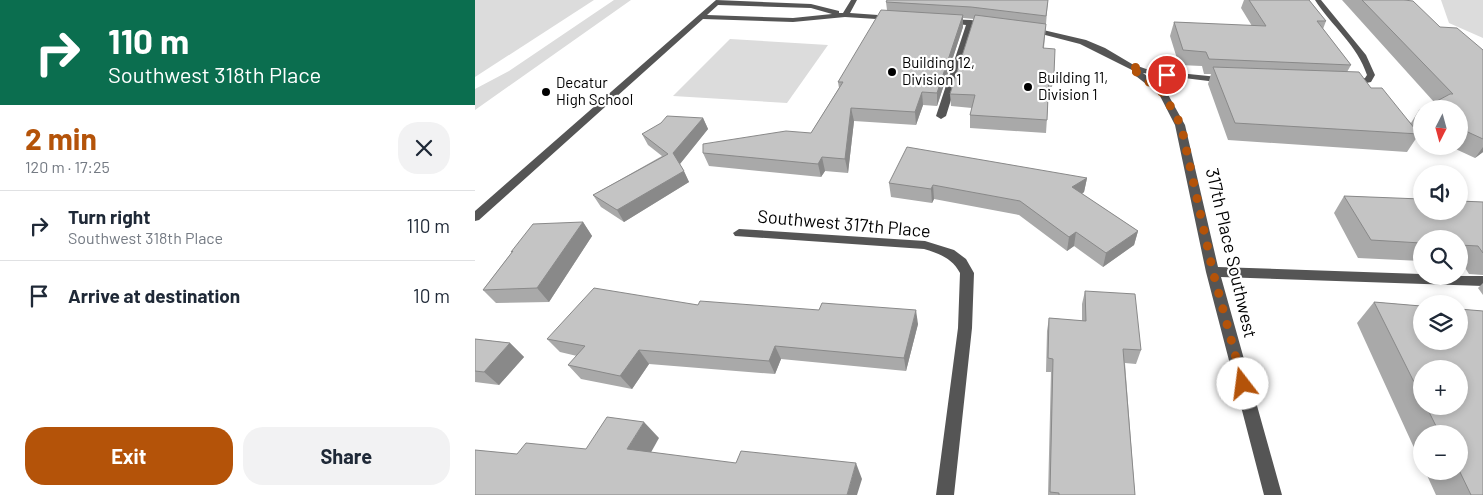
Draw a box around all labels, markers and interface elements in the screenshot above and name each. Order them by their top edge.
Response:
text: 110 m [108,19,189,61]
icon: right [25,20,90,85]
place label: Building 12, Division 1 [902,53,975,88]
pin [1146,54,1188,96]
text: Southwest 318th Place [108,61,321,87]
icon: arrive [1153,61,1181,89]
marker: Building 12, Division 1 [886,66,898,78]
place label: Building 11, Division 1 [1038,68,1108,103]
place label: Decatur High School [556,73,633,108]
marker: Building 11, Division 1 [1022,81,1034,93]
marker: Decatur High School [540,86,552,98]
north arrow [1413,100,1467,155]
map controls [1413,100,1468,480]
text: 2 min [25,120,97,156]
button: close [398,122,450,174]
text: 120 m · 17:25 [25,157,110,176]
button: sound [1413,165,1468,220]
street label: 317th Place Southwest [1202,166,1262,340]
street label: Southwest 317th Place [757,204,932,242]
text: Turn right [68,205,150,228]
icon: right [25,212,53,240]
text: 110 m [406,214,450,237]
text: Southwest 318th Place [68,228,223,247]
button: search [1413,230,1468,285]
icon: arrive [25,282,53,310]
text: Arrive at destination [68,284,240,307]
text: 10 m [413,284,450,307]
button: layers [1413,295,1468,350]
position arrow [1216,357,1268,409]
button: + [1413,360,1468,415]
button: − [1413,425,1468,480]
button: Exit [25,427,233,485]
button: Share [243,427,450,485]

